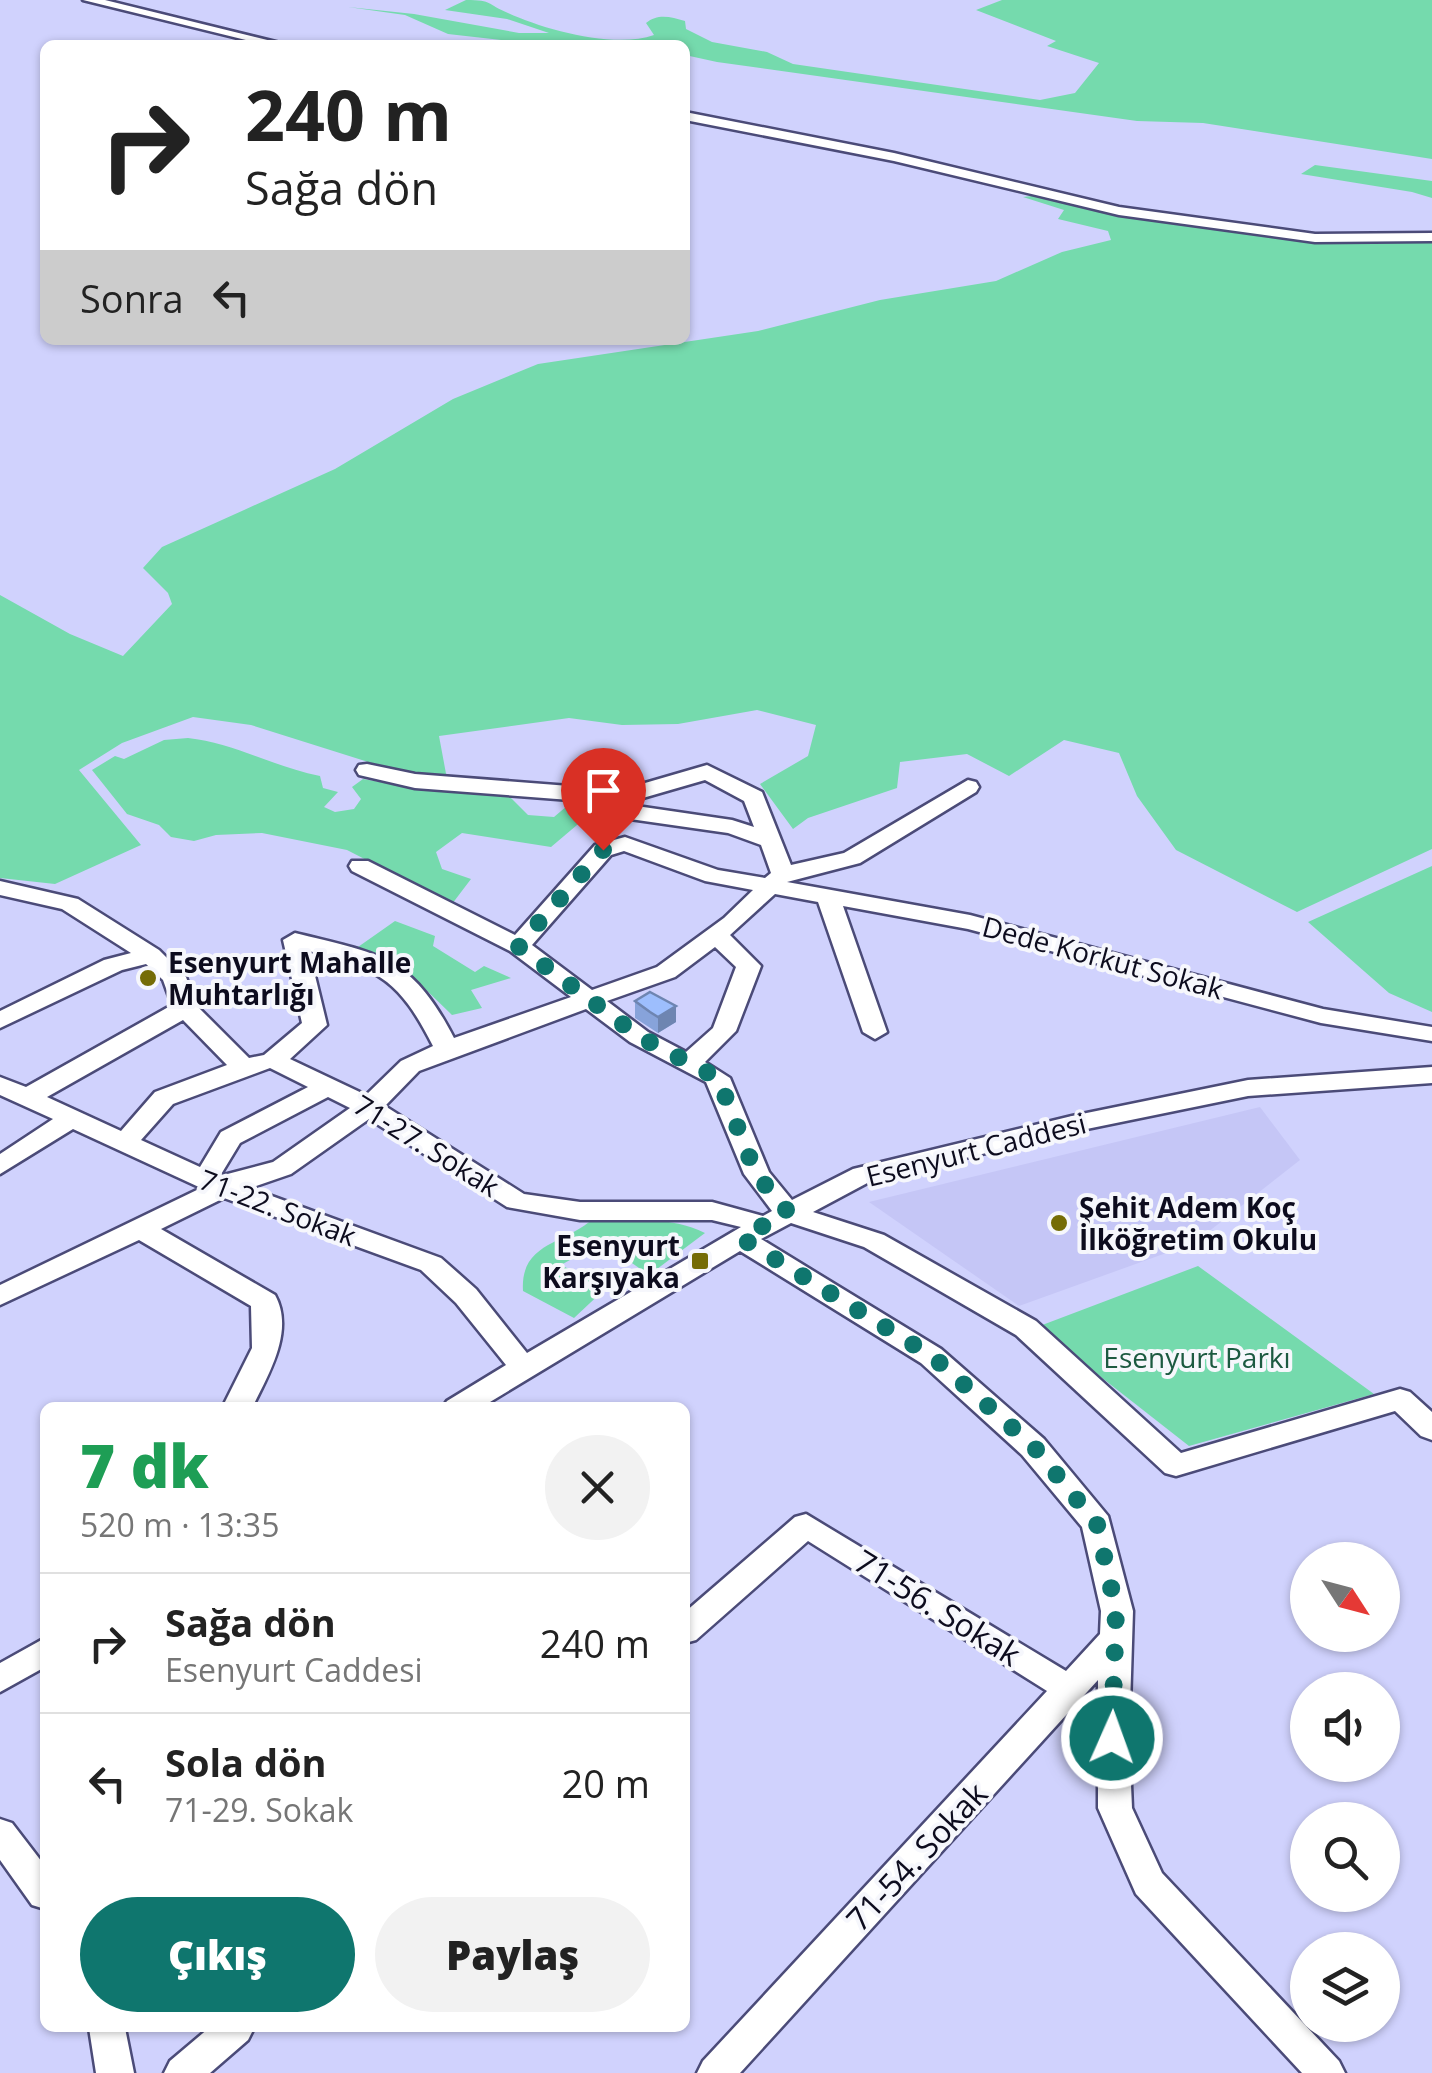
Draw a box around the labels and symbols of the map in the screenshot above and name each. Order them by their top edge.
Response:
pin [561,748,646,851]
street label: Dede Korkut Sokak [978,907,1228,1008]
place label: Esenyurt Mahalle Muhtarlığı [168,943,411,1013]
marker: Esenyurt Mahalle Muhtarlığı [137,967,159,989]
street label: 71-27. Sokak [347,1085,507,1205]
street label: Esenyurt Caddesi [862,1103,1090,1195]
street label: 71-22. Sokak [194,1160,362,1254]
place label: Şehit Adem Koç İlköğretim Okulu [1079,1188,1317,1258]
marker: Şehit Adem Koç İlköğretim Okulu [1048,1212,1070,1234]
place label: Esenyurt Karşıyaka [542,1226,680,1296]
marker: Esenyurt Karşıyaka [689,1250,711,1272]
park label: Esenyurt Parkı [1103,1338,1291,1376]
street label: 71-56. Sokak [847,1539,1029,1675]
north arrow [1290,1542,1400,1652]
position arrow [1060,1686,1164,1790]
street label: 71-54. Sokak [836,1772,996,1940]

